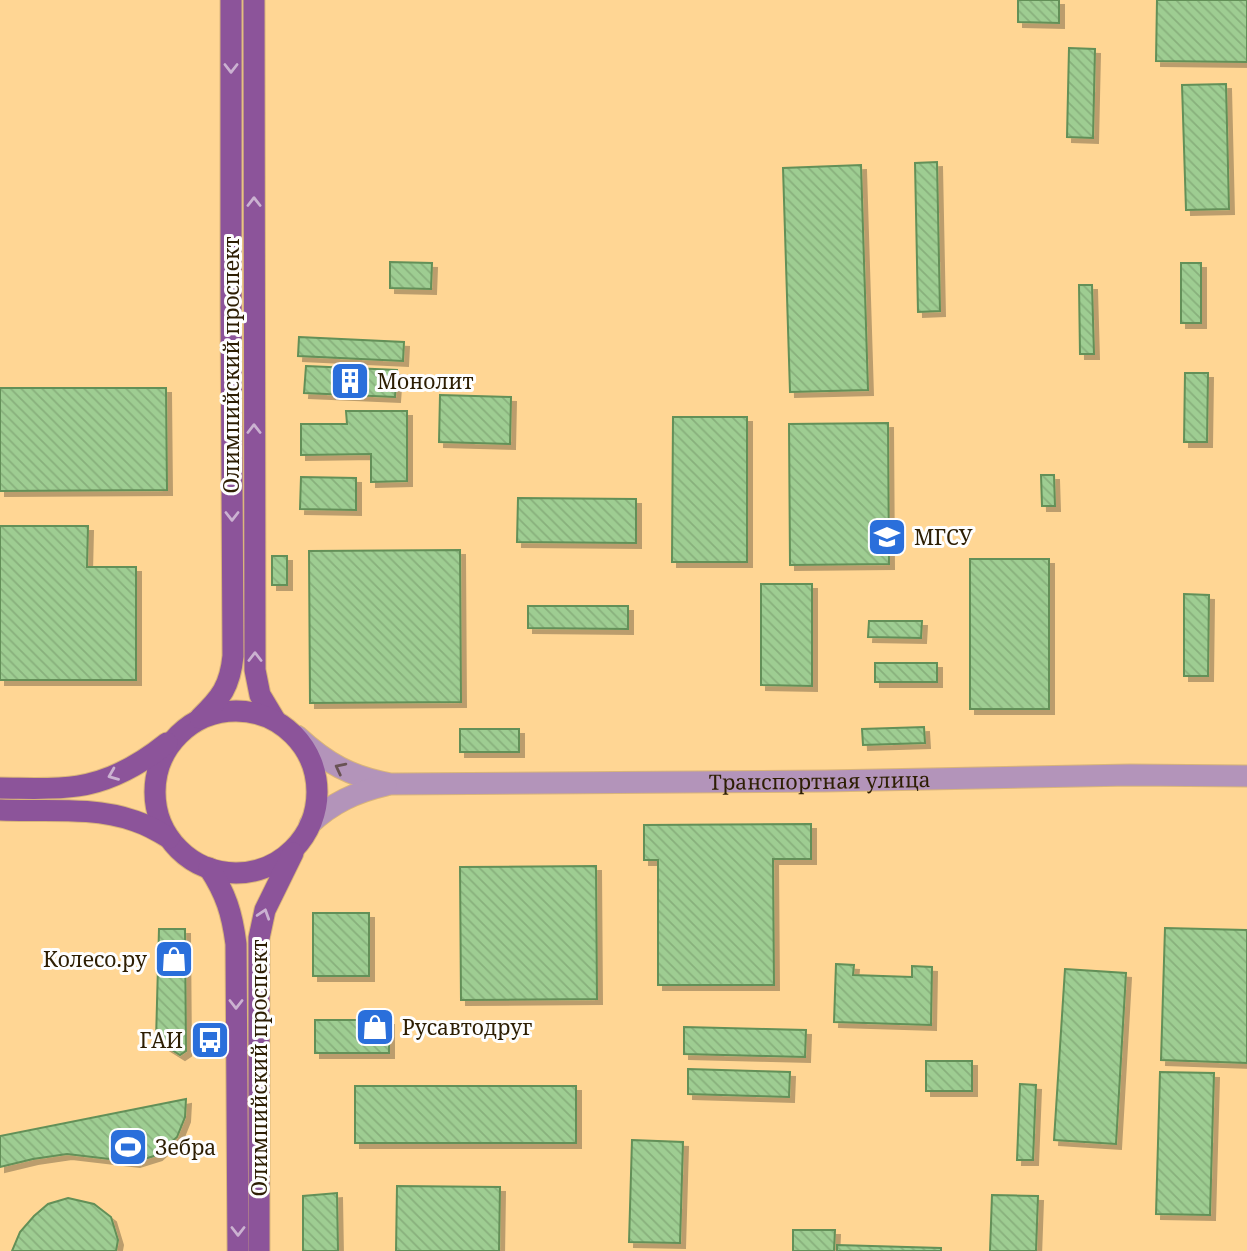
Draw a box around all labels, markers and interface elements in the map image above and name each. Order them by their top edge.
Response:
one-way arrow [223,63,239,74]
one-way arrow [246,196,262,206]
street label: Олимпийский проспект [217,236,245,494]
building icon: Монолит [329,360,371,402]
place label: Монолит [377,367,474,395]
one-way arrow [246,423,262,434]
one-way arrow [224,511,240,522]
school or university icon: МГСУ [866,516,908,558]
place label: МГСУ [914,523,973,551]
one-way arrow [247,651,263,661]
one-way arrow [335,762,347,776]
street label: Транспортная улица [709,765,931,796]
one-way arrow [108,767,121,781]
one-way arrow [256,908,271,920]
shop icon: Колесо.ру [153,938,195,980]
street label: Олимпийский проспект [245,939,273,1197]
place label: Колесо.ру [43,945,147,973]
one-way arrow [228,999,244,1010]
shop icon: Русавтодруг [354,1006,396,1048]
place label: Русавтодруг [402,1013,532,1041]
bus stop icon: ГАИ [189,1019,231,1061]
place label: ГАИ [139,1026,183,1054]
sports icon: Зебра [107,1126,149,1168]
place label: Зебра [155,1133,216,1161]
one-way arrow [230,1227,246,1237]

